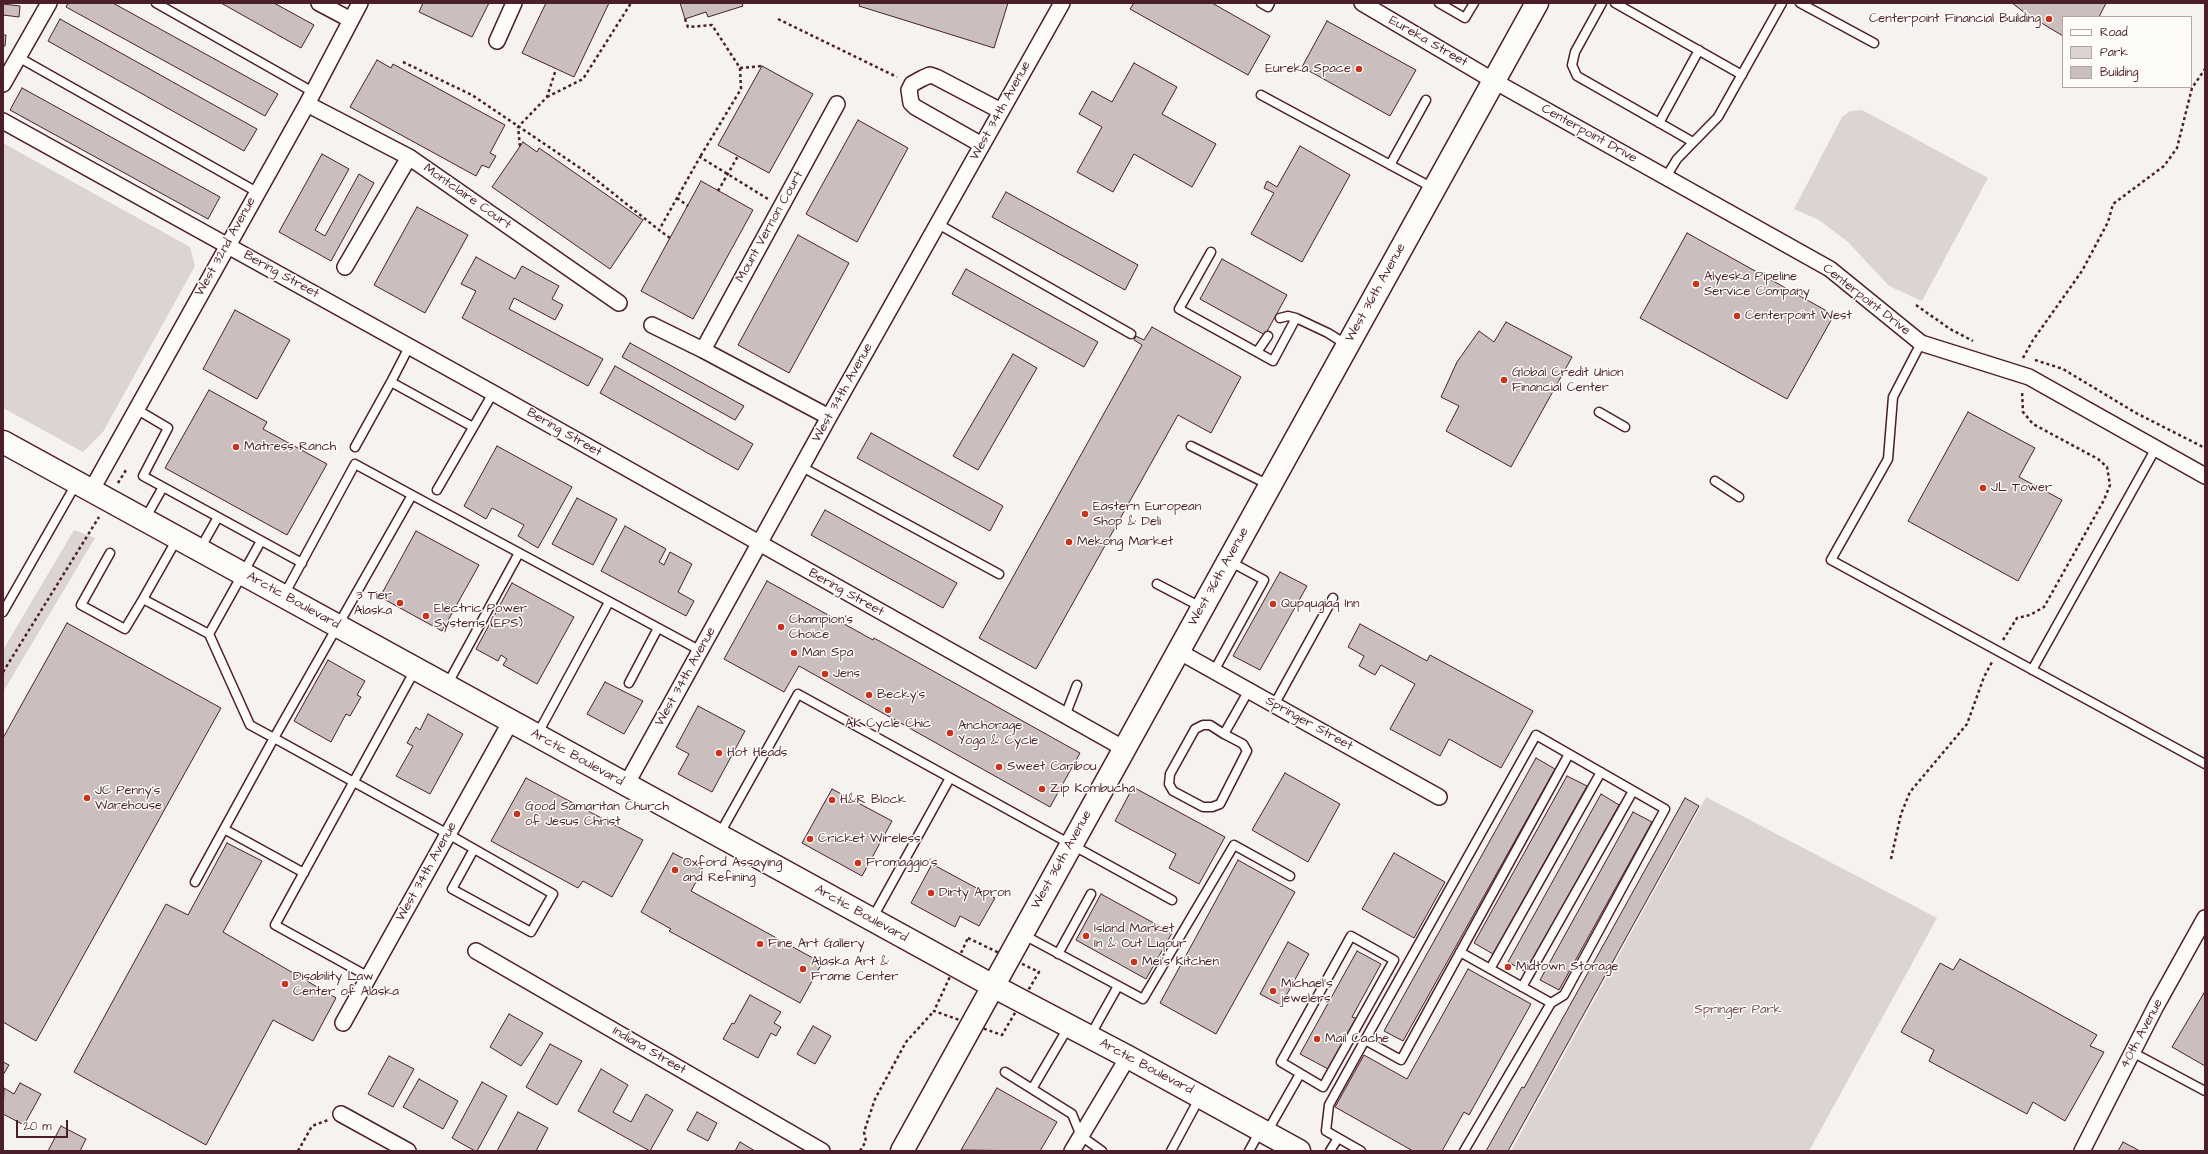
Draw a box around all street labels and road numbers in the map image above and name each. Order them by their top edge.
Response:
street label: Eureka Street [1386,13,1470,71]
street label: West 34th Avenue [967,59,1035,163]
street label: Centerpoint Drive [1538,101,1640,167]
street label: Montclaire Court [420,161,514,233]
street label: Mount Vernon Court [733,169,807,285]
street label: West 32nd Avenue [192,195,260,299]
street label: West 36th Avenue [1342,241,1410,345]
street label: Bering Street [241,248,321,302]
street label: Centerpoint Drive [1819,261,1913,339]
street label: West 34th Avenue [809,341,877,445]
street label: Bering Street [524,405,604,461]
street label: West 36th Avenue [1185,525,1253,629]
street label: Bering Street [806,566,886,620]
street label: Arctic Boulevard [244,569,342,633]
street label: West 34th Avenue [652,625,720,729]
street label: Springer Street [1263,694,1355,754]
street label: Arctic Boulevard [528,726,626,790]
street label: West 36th Avenue [1028,808,1096,912]
street label: West 34th Avenue [393,820,461,924]
street label: Arctic Boulevard [812,882,910,946]
street label: 40th Avenue [2117,997,2167,1071]
street label: Indiana Street [610,1024,688,1078]
street label: Arctic Boulevard [1097,1036,1195,1098]

